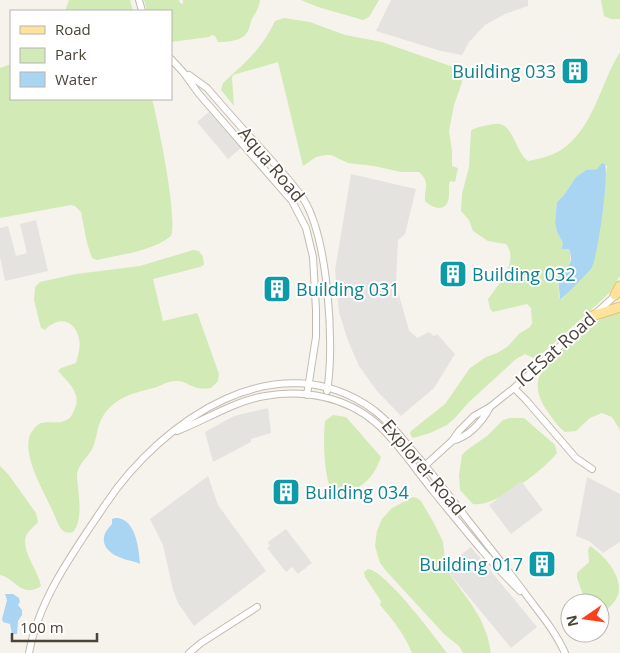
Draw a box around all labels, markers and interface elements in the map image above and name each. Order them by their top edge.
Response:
legend [10,10,172,100]
text: Road [55,19,91,39]
text: Park [55,44,86,64]
building icon: Building 033 [560,56,590,86]
place label: Building 033 [452,59,556,83]
text: Water [55,69,97,89]
street label: Aqua Road [234,121,310,207]
building icon: Building 032 [438,259,468,289]
place label: Building 032 [472,262,576,286]
building icon: Building 031 [262,274,292,304]
place label: Building 031 [296,277,400,301]
street label: ICESat Road [510,307,600,391]
street label: Explorer Road [377,414,471,520]
building icon: Building 034 [271,477,301,507]
place label: Building 034 [305,480,409,504]
building icon: Building 017 [527,549,557,579]
place label: Building 017 [419,552,523,576]
north arrow [560,593,610,643]
scale bar [12,610,98,642]
text: N [561,613,582,629]
text: 100 m [20,617,64,637]

